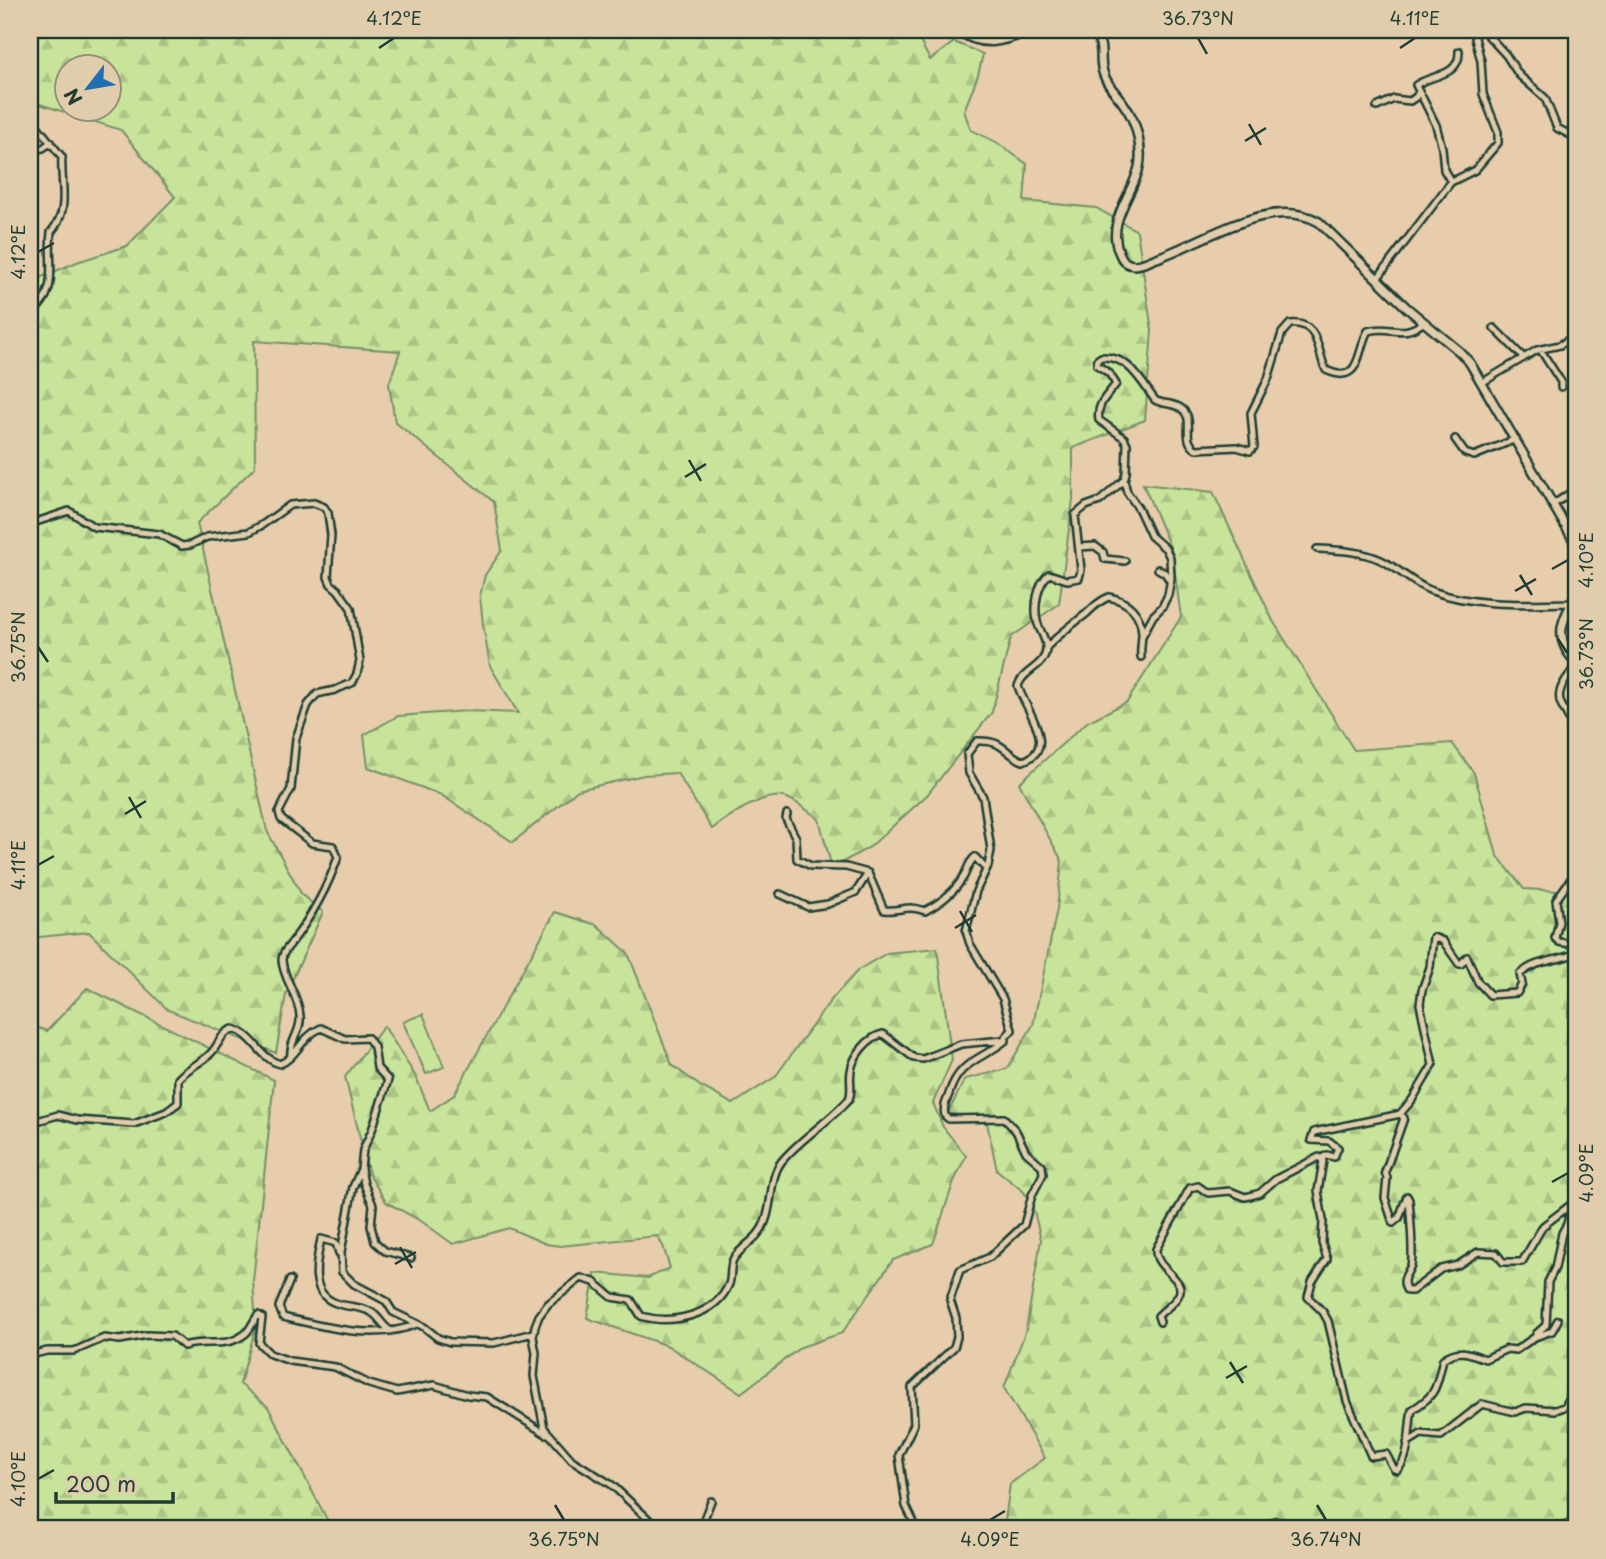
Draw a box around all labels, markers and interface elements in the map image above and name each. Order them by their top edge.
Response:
text: 4.12°E [366,4,422,31]
text: 36.73°N [1162,4,1234,31]
text: 4.11°E [1390,4,1440,31]
north arrow [52,52,122,122]
text: N [57,84,88,111]
text: 4.12°E [4,224,31,280]
text: 4.10°E [1572,532,1599,588]
text: 36.75°N [4,611,31,683]
text: 36.73°N [1572,618,1599,690]
text: 4.11°E [4,840,31,890]
text: 4.09°E [1572,1143,1599,1203]
text: 4.10°E [4,1451,31,1507]
scale bar [56,1461,173,1505]
text: 200 m [66,1467,136,1499]
text: 36.75°N [528,1525,600,1552]
text: 4.09°E [960,1525,1020,1552]
text: 36.74°N [1290,1525,1362,1552]

